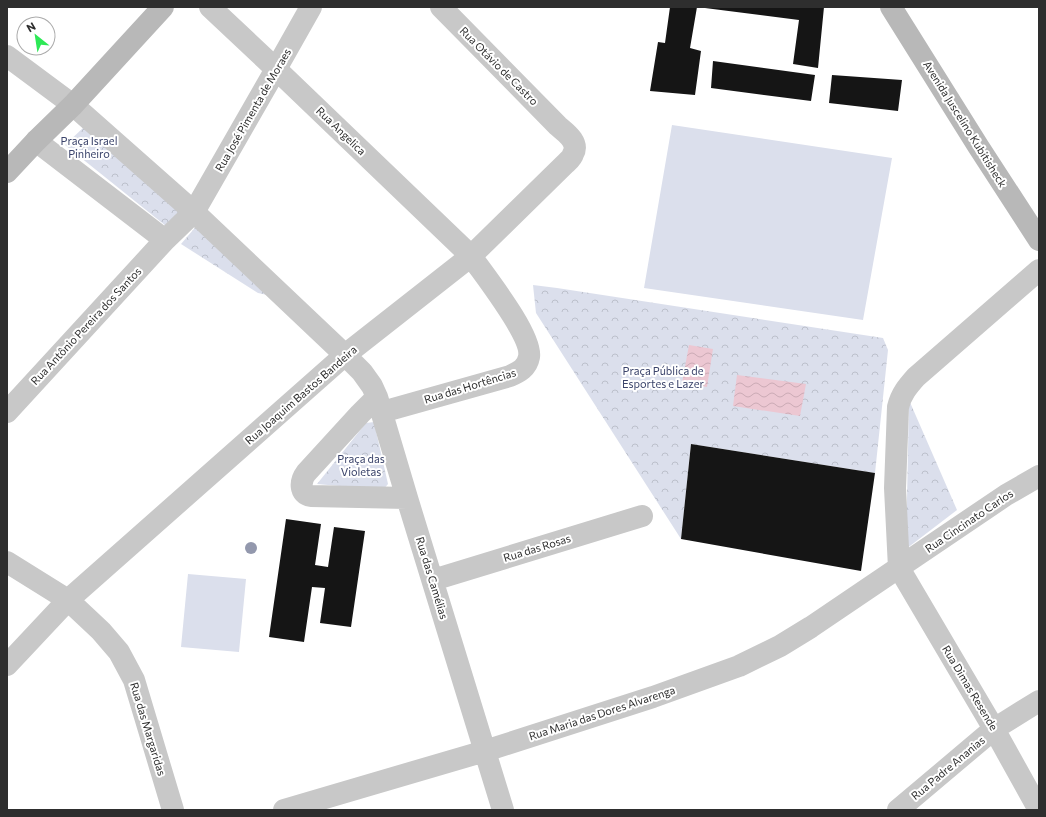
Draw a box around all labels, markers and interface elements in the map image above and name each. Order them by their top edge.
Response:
north arrow [16,16,56,56]
text: N [24,19,38,35]
street label: Rua Otávio de Castro [458,24,541,108]
street label: Rua José Pimenta de Moraes [212,46,294,174]
street label: Avenida Juscelino Kubitisheck [920,58,1010,190]
street label: Rua Angelica [314,104,369,157]
park label: Praça Israel Pinheiro [61,134,117,160]
street label: Rua Antônio Pereira dos Santos [28,264,144,387]
street label: Rua Joaquim Bastos Bandeira [242,342,360,448]
park label: Praça Pública de Esportes e Lazer [622,364,705,390]
street label: Rua das Hortências [422,365,517,406]
park label: Praça das Violetas [337,452,385,478]
street label: Rua Cincinato Carlos [922,486,1015,555]
street label: Rua das Rosas [502,531,572,564]
street label: Rua das Camélias [414,535,451,621]
street label: Rua Dimas Resende [940,643,1001,733]
street label: Rua das Margaridas [128,681,169,777]
street label: Rua Maria das Dores Alvarenga [527,683,677,742]
street label: Rua Padre Ananias [908,733,987,802]

